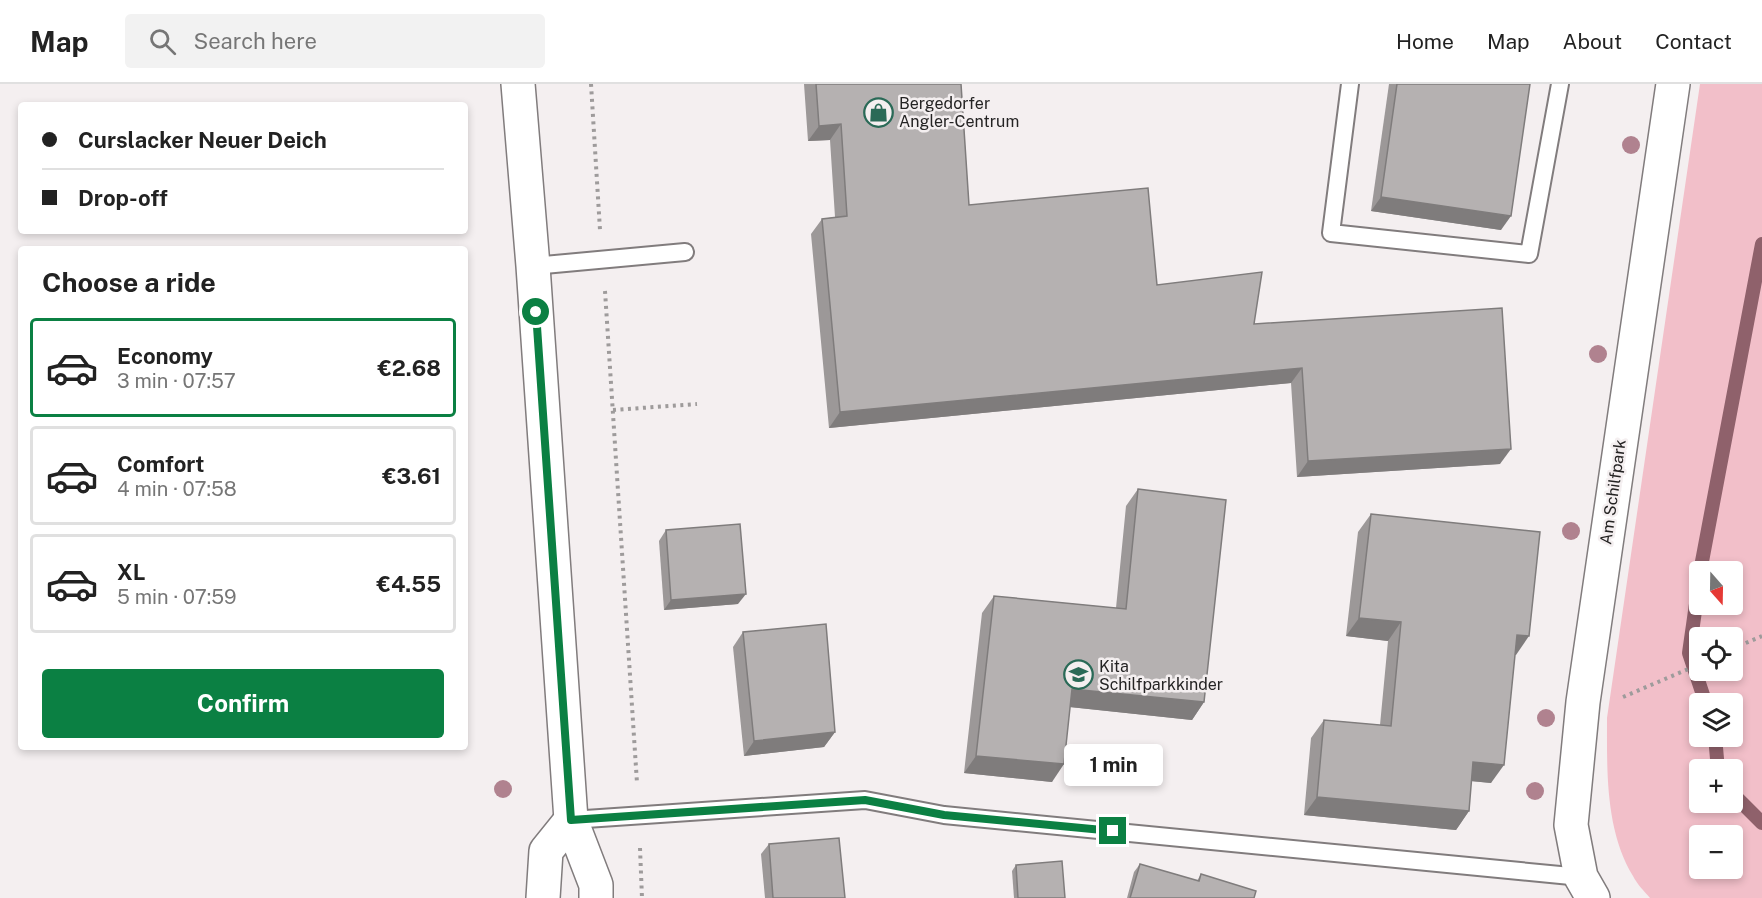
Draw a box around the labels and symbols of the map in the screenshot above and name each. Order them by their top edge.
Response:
place label: Bergedorfer Angler-Centrum [899,94,1019,131]
shop icon: Bergedorfer Angler-Centrum [862,96,894,128]
route start [522,298,549,325]
street label: Am Schilfpark [1596,438,1630,546]
north arrow [1689,561,1743,615]
place label: Kita Schilfparkkinder [1099,657,1223,694]
school or university icon: Kita Schilfparkkinder [1062,659,1094,691]
callout: 1 min [1064,744,1162,786]
route end [1099,817,1126,844]

